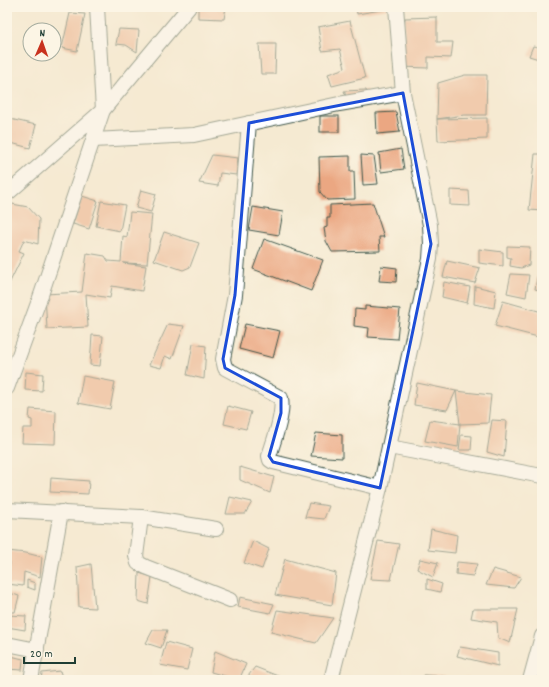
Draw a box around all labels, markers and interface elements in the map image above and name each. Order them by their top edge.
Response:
north arrow [22,22,62,62]
text: N [39,26,46,42]
scale bar [24,639,75,665]
text: 20 m [30,646,53,663]

